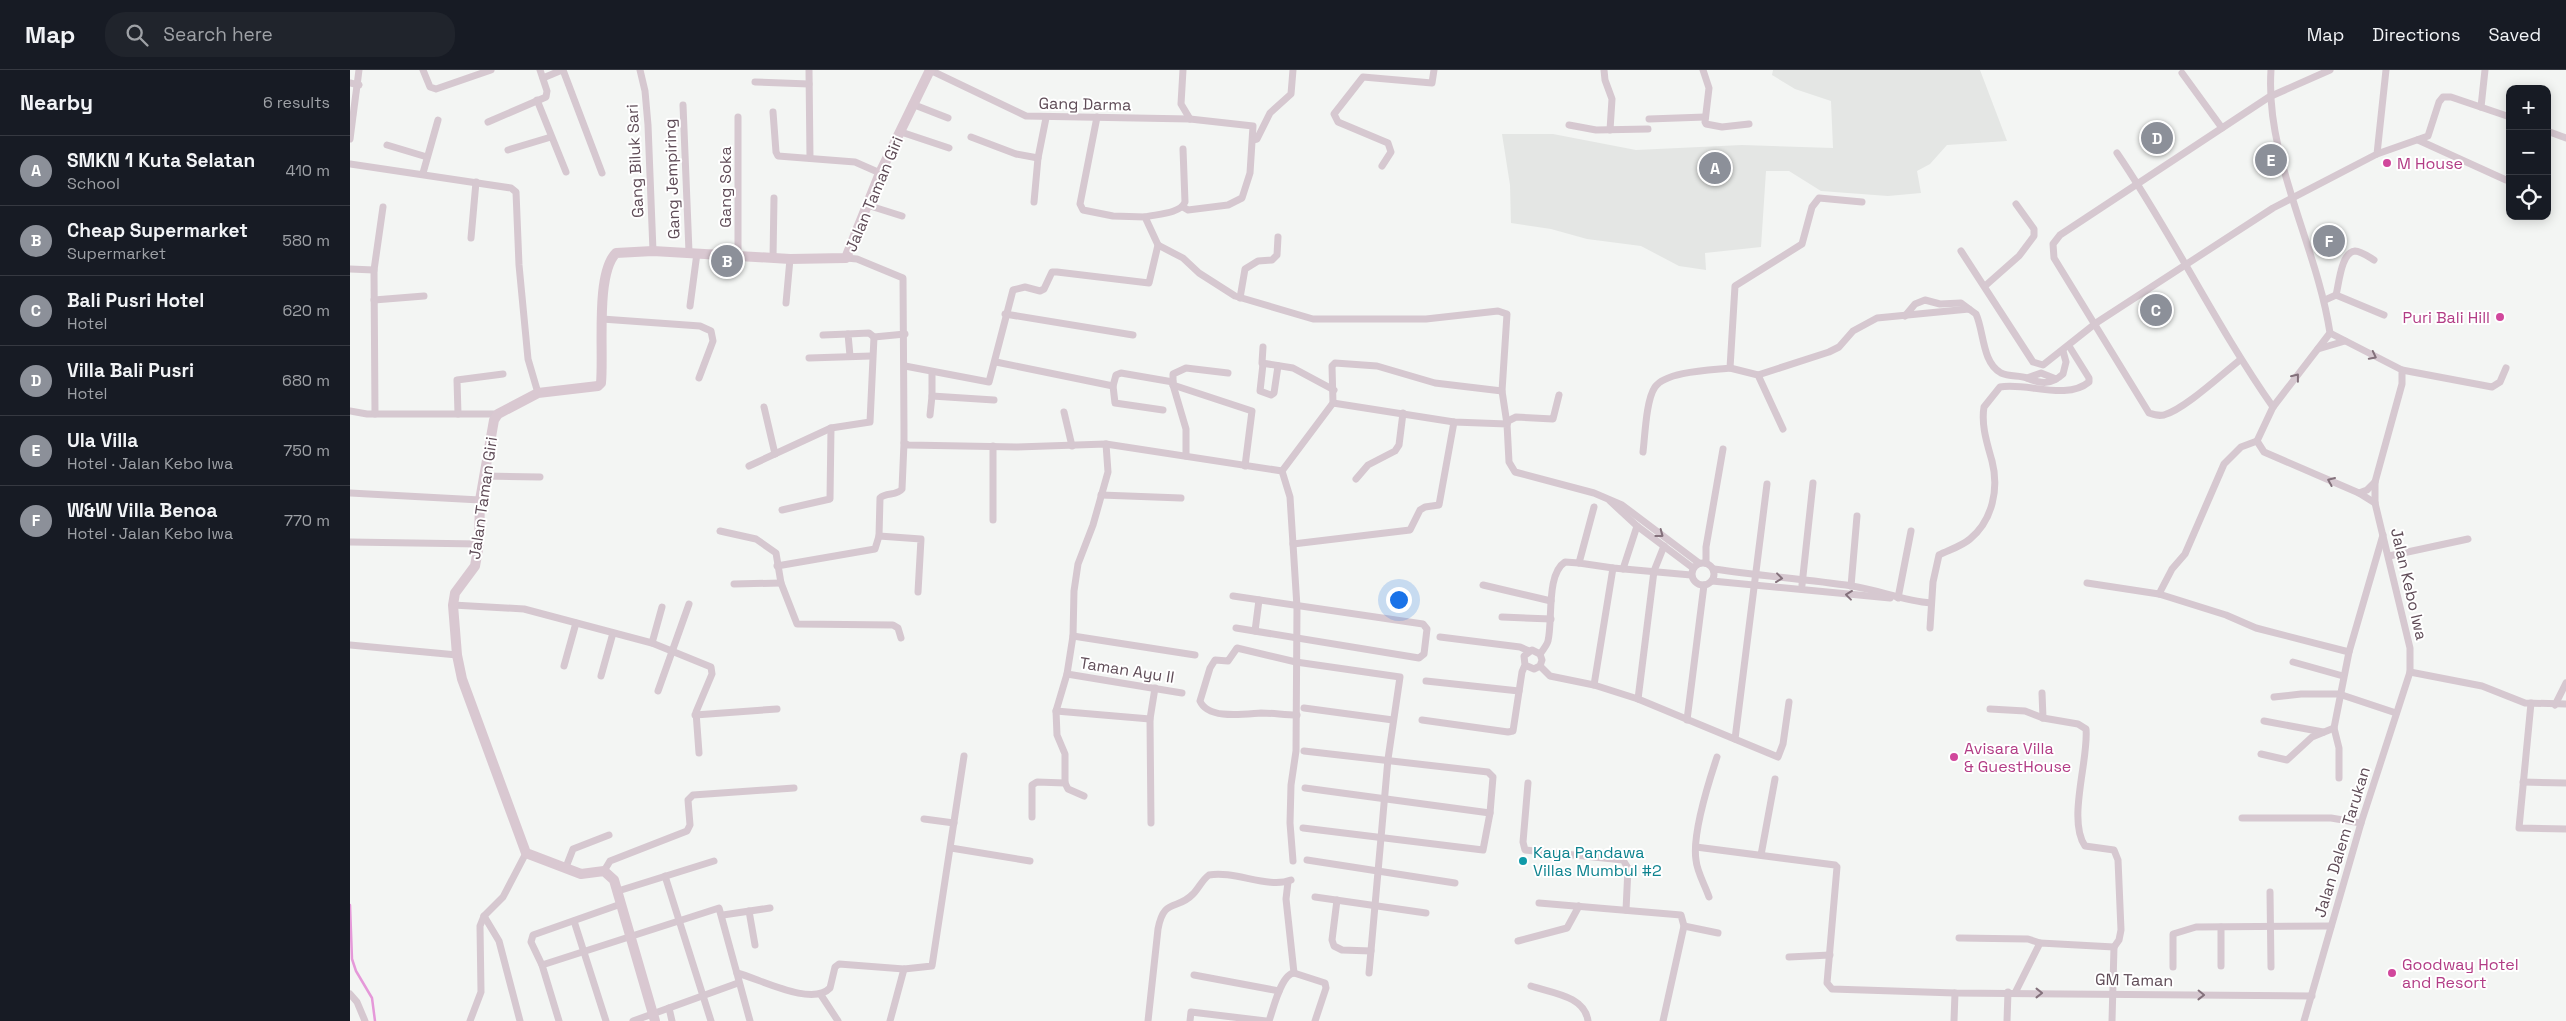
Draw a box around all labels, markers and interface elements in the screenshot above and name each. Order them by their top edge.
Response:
search box [105,12,455,57]
text: Map [25,19,75,50]
icon: search [123,21,151,49]
text: Search here [163,22,273,47]
text: Map [2307,23,2344,46]
text: Directions [2372,23,2461,46]
text: Saved [2489,23,2541,46]
map controls [2506,85,2551,220]
button: + [2506,85,2551,130]
text: Nearby [20,89,93,116]
text: 6 results [263,92,330,113]
street label: Gang Darma [1038,93,1132,115]
street label: Gang Biluk Sari [622,104,648,218]
street label: Gang Jempiring [659,118,685,240]
pin: D [2141,119,2173,157]
button: − [2506,130,2551,175]
street label: Jalan Taman Giri [840,133,908,255]
pin: E [2255,141,2287,179]
street label: Gang Soka [715,146,736,228]
text: SMKN 1 Kuta Selatan [67,148,255,173]
pin: A [1699,149,1731,187]
place label: M House [2397,153,2463,174]
marker: M House [2381,157,2393,169]
text: A [31,160,41,181]
text: 410 m [286,160,330,181]
text: School [67,173,120,194]
button: locate [2506,175,2551,220]
text: Cheap Supermarket [67,218,248,243]
pin: F [2313,222,2345,260]
text: B [31,230,41,251]
text: 580 m [282,230,330,251]
pin: B [711,242,743,280]
text: Supermarket [67,243,166,264]
text: Bali Pusri Hotel [67,288,204,313]
pin: C [2140,291,2172,329]
text: C [31,300,41,321]
text: 620 m [282,300,330,321]
place label: Puri Bali Hill [2403,307,2490,328]
marker: Puri Bali Hill [2494,311,2506,323]
text: Hotel [67,313,108,334]
one-way arrow [2368,350,2377,360]
text: Villa Bali Pusri [67,358,194,383]
text: D [31,370,41,391]
text: 680 m [282,370,330,391]
one-way arrow [2291,374,2299,383]
text: Hotel [67,383,108,404]
text: Ula Villa [67,428,138,453]
street label: Jalan Taman Giri [464,435,502,561]
text: E [32,440,40,461]
text: 750 m [283,440,330,461]
text: Hotel · Jalan Kebo Iwa [67,453,233,474]
one-way arrow [2327,477,2336,488]
text: W&W Villa Benoa [67,498,217,523]
text: F [32,510,40,531]
text: 770 m [284,510,330,531]
text: Hotel · Jalan Kebo Iwa [67,523,233,544]
street label: Jalan Kebo Iwa [2386,526,2432,642]
one-way arrow [1654,528,1664,537]
one-way arrow [1776,572,1784,583]
your location [1386,587,1412,613]
one-way arrow [1845,589,1853,600]
street label: Taman Ayu II [1078,652,1176,688]
place label: Avisara Villa & GuestHouse [1964,738,2071,777]
marker: Avisara Villa & GuestHouse [1948,751,1960,763]
street label: Jalan Dalem Tarukan [2309,764,2375,920]
place label: Kaya Pandawa Villas Mumbul #2 [1533,842,1662,881]
marker: Kaya Pandawa Villas Mumbul #2 [1517,855,1529,867]
place label: Goodway Hotel and Resort [2402,954,2519,993]
marker: Goodway Hotel and Resort [2386,967,2398,979]
street label: GM Taman [2095,969,2173,991]
one-way arrow [2036,988,2043,998]
one-way arrow [2198,990,2206,1000]

